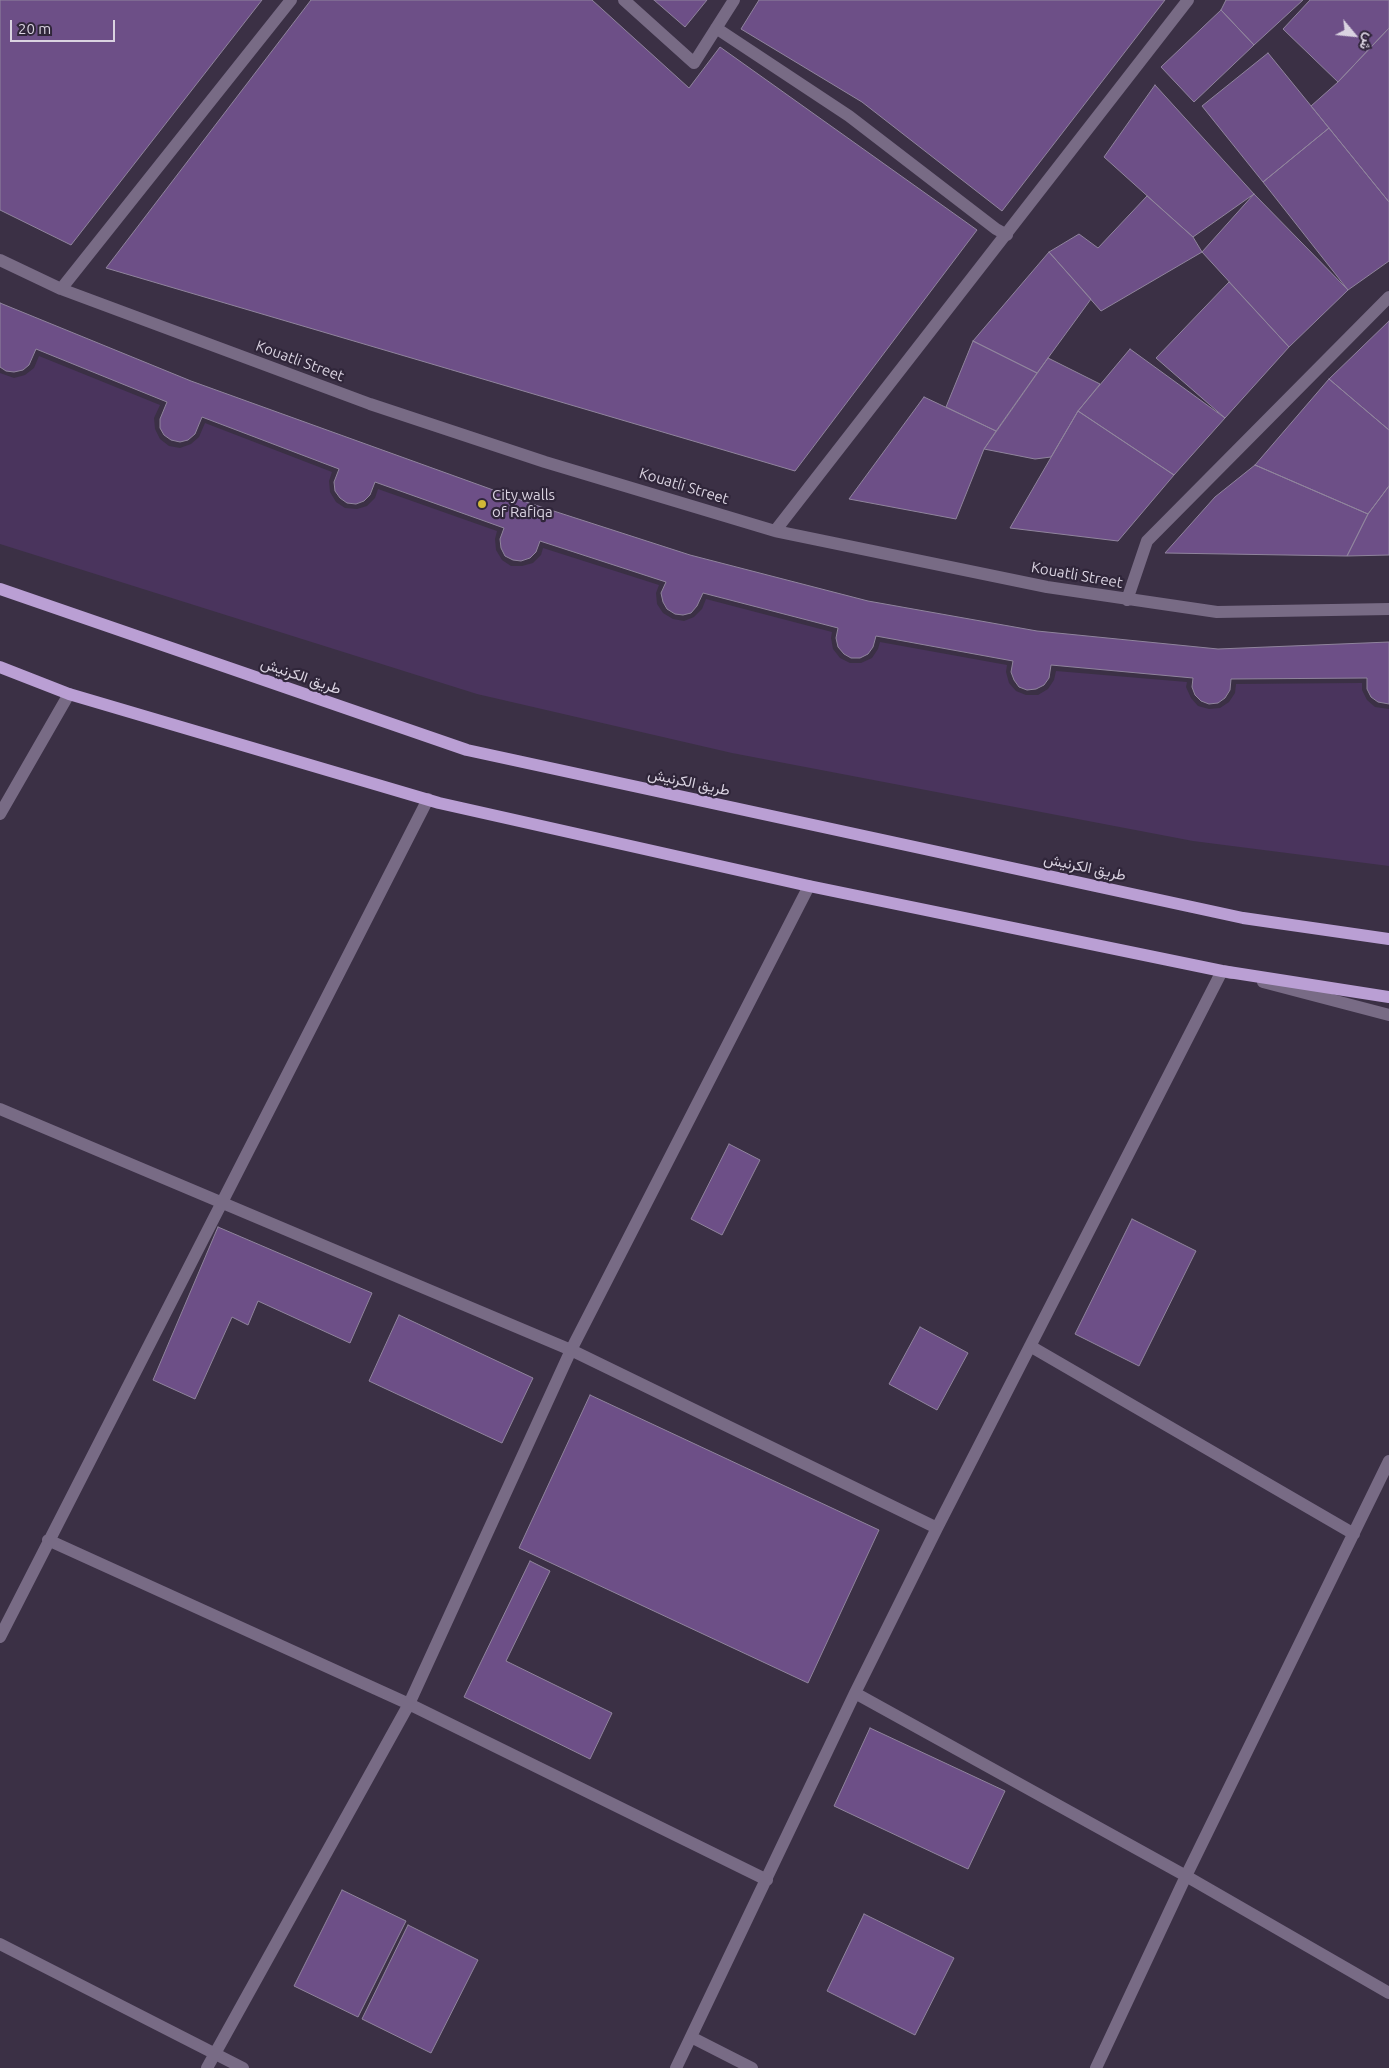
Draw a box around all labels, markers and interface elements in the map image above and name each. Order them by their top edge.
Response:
scale bar [12,10,118,42]
north arrow [1329,10,1379,60]
text: 20 m [18,20,51,37]
text: ش [1356,31,1378,53]
street label: Kouatli Street [253,337,347,385]
street label: Kouatli Street [637,464,731,508]
place label: City walls of Rafiqa [492,486,555,521]
marker: City walls of Rafiqa [476,498,488,510]
street label: Kouatli Street [1030,558,1124,592]
street label: طريق الكرنيش [258,654,344,698]
street label: طريق الكرنيش [646,764,732,800]
street label: طريق الكرنيش [1042,849,1128,885]

